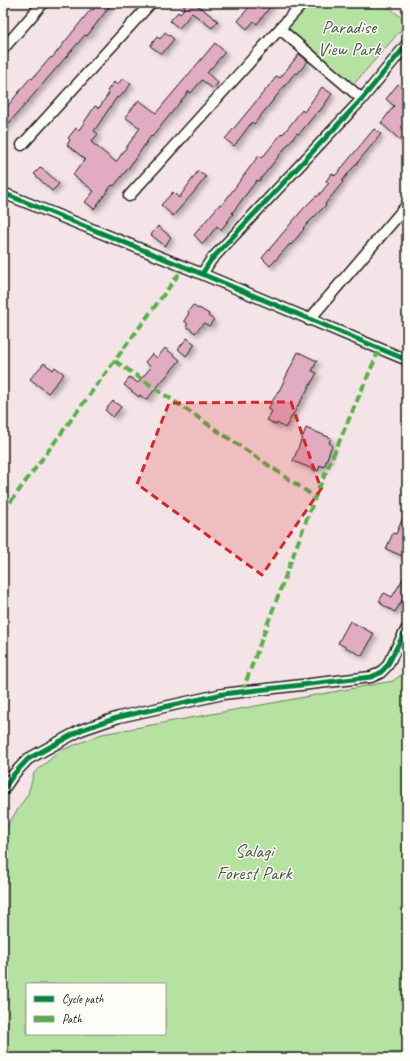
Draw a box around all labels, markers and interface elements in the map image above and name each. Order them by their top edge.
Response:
park label: Paradise View Park [317,15,383,61]
park label: Salagi Forest Park [217,839,293,885]
legend [26,983,166,1035]
text: Cycle path [62,991,104,1007]
text: Path [62,1011,82,1027]

